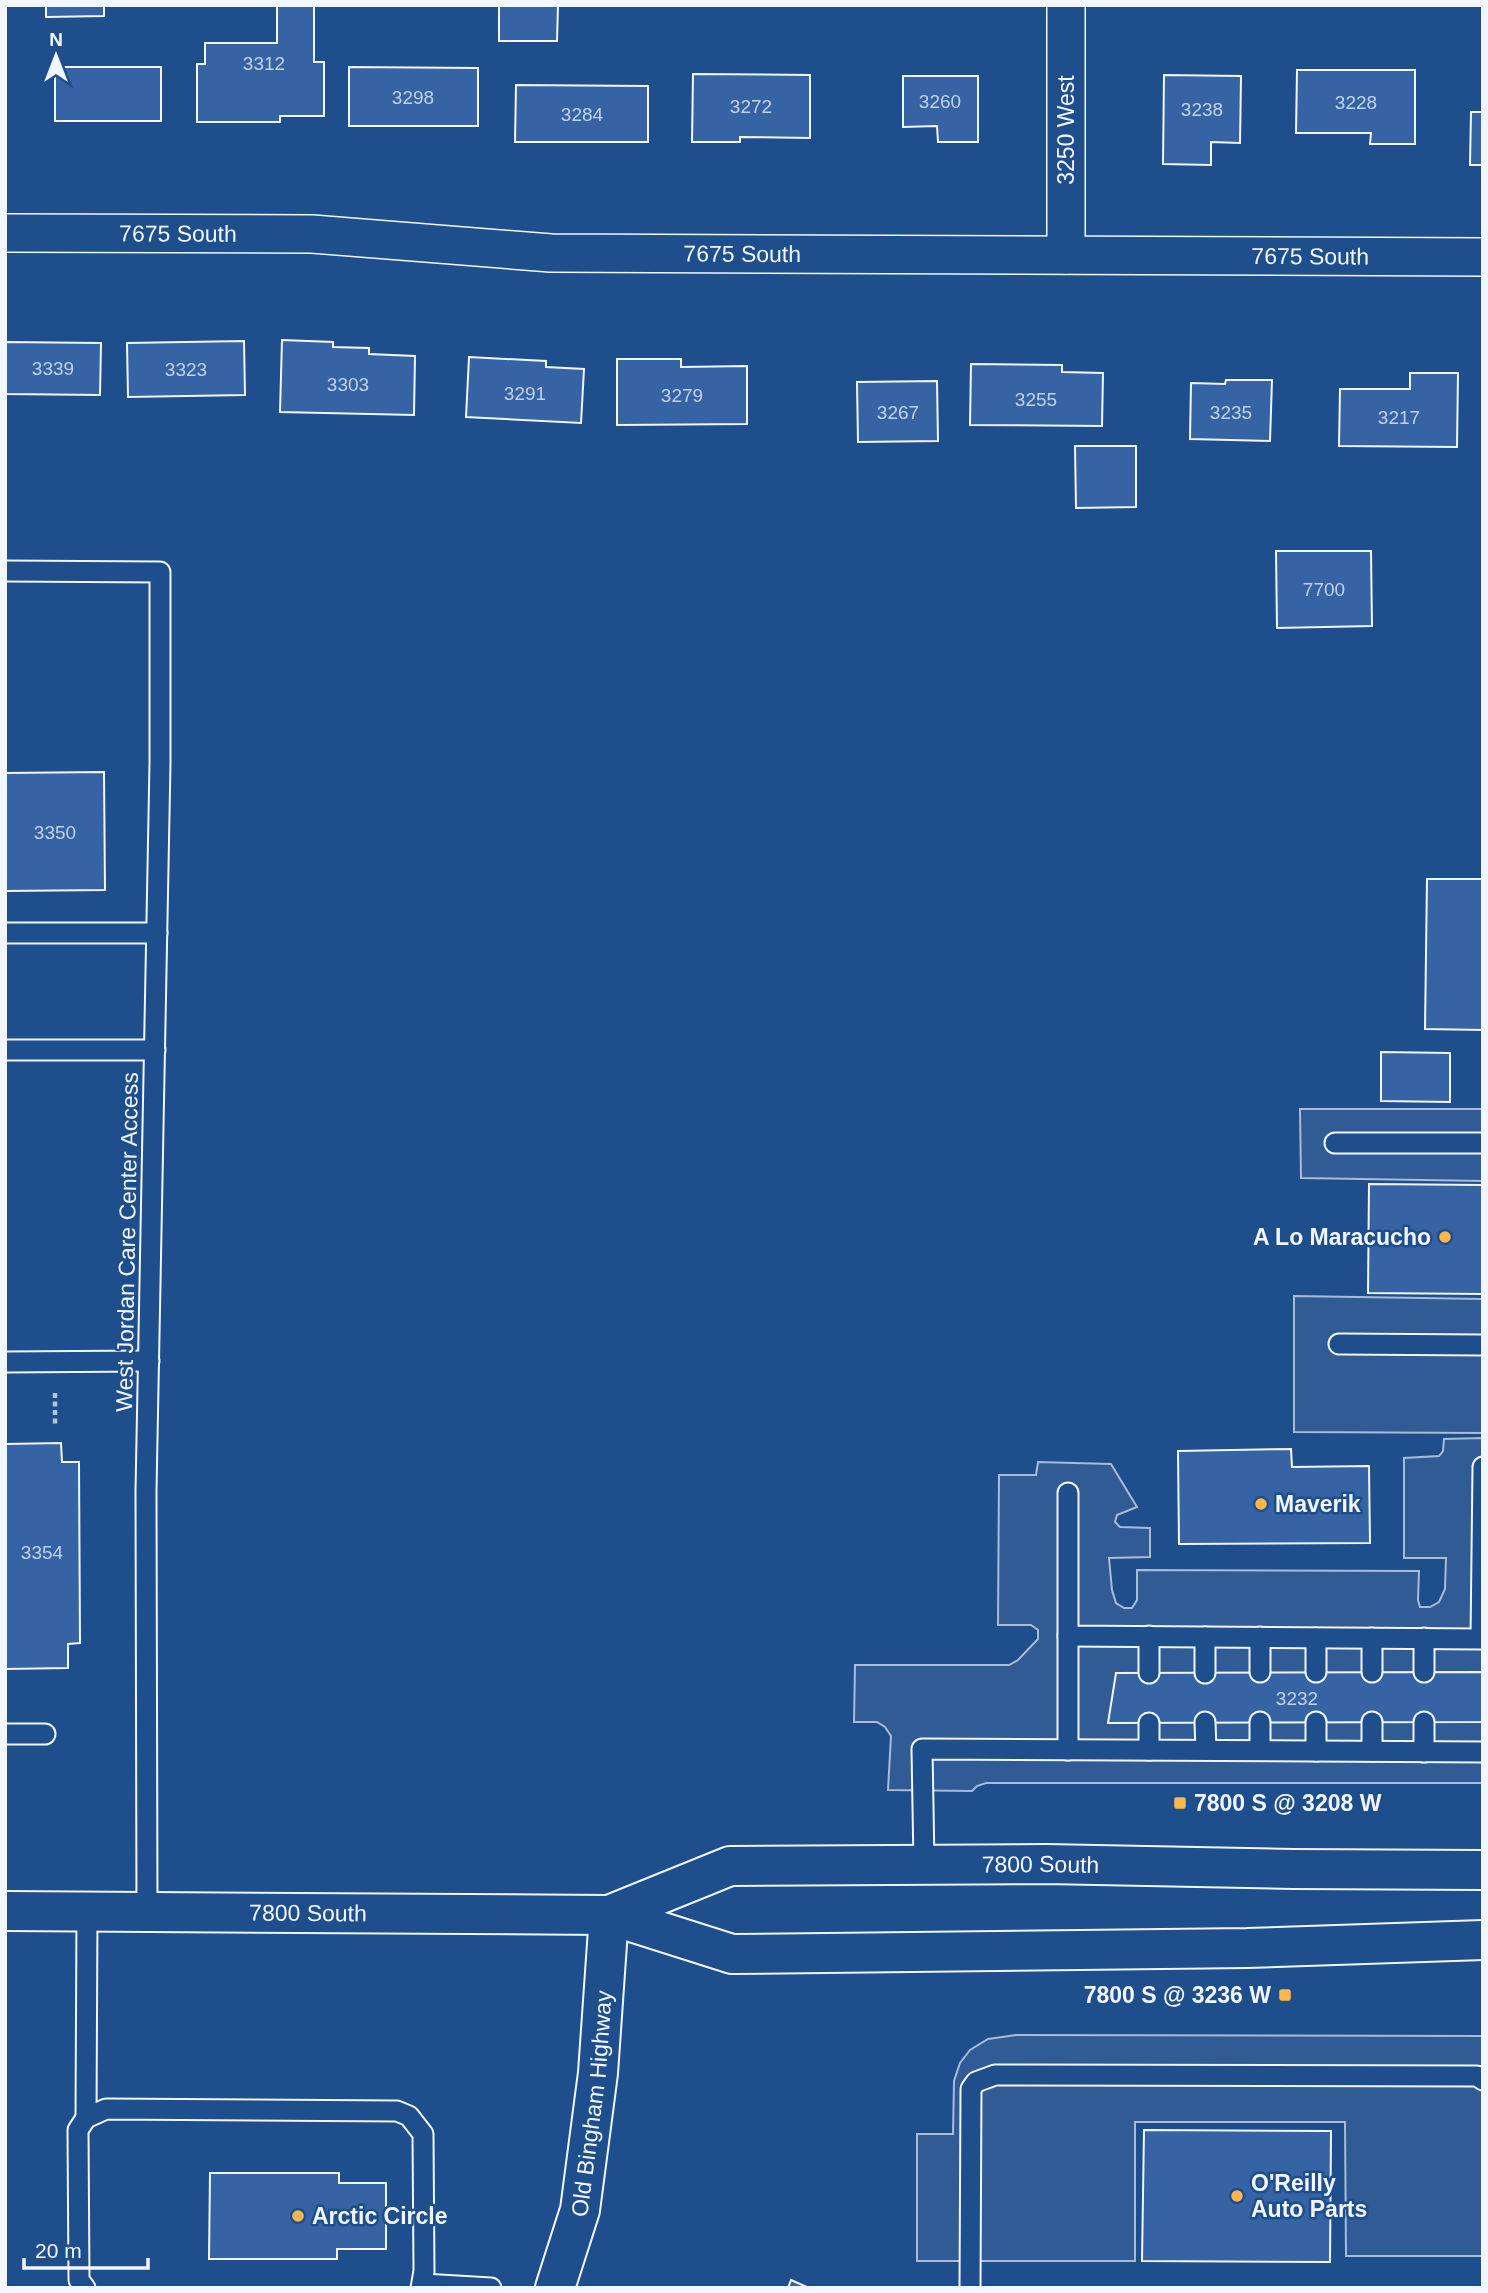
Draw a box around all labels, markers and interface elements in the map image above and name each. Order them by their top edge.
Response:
north arrow [21,21,91,91]
text: N [49,29,63,50]
house number: 3312 [243,53,285,74]
street label: 3250 West [1053,75,1079,185]
house number: 3298 [392,87,434,108]
house number: 3260 [919,91,961,112]
house number: 3228 [1335,92,1377,113]
house number: 3272 [730,96,772,117]
house number: 3238 [1181,99,1223,120]
house number: 3284 [561,104,604,125]
street label: 7675 South [119,220,237,247]
street label: 7675 South [683,241,801,267]
street label: 7675 South [1251,243,1369,270]
house number: 3339 [32,358,74,379]
house number: 3323 [165,359,207,380]
house number: 3303 [327,374,369,395]
house number: 3291 [504,383,546,404]
house number: 3279 [661,385,703,406]
house number: 3255 [1015,389,1057,410]
house number: 3267 [877,402,919,423]
house number: 3235 [1210,402,1252,423]
house number: 3217 [1378,407,1420,428]
house number: 7700 [1303,579,1345,600]
house number: 3350 [34,822,76,843]
street label: West Jordan Care Center Access [111,1072,143,1412]
place label: A Lo Maracucho [1253,1224,1431,1250]
marker: A Lo Maracucho [1437,1229,1453,1245]
place label: Maverik [1275,1491,1361,1517]
marker: Maverik [1253,1496,1269,1512]
house number: 3354 [21,1542,64,1563]
house number: 3232 [1276,1688,1318,1709]
place label: 7800 S @ 3208 W [1194,1790,1382,1816]
marker: 7800 S @ 3208 W [1172,1795,1188,1811]
street label: 7800 South [982,1851,1100,1878]
street label: 7800 South [249,1900,367,1926]
place label: 7800 S @ 3236 W [1084,1982,1271,2008]
marker: 7800 S @ 3236 W [1277,1987,1293,2003]
street label: Old Bingham Highway [566,1989,617,2218]
place label: O'Reilly Auto Parts [1251,2170,1367,2222]
marker: O'Reilly Auto Parts [1229,2188,1245,2204]
place label: Arctic Circle [312,2203,448,2229]
marker: Arctic Circle [290,2208,306,2224]
scale bar [24,2226,149,2270]
text: 20 m [35,2239,82,2262]

